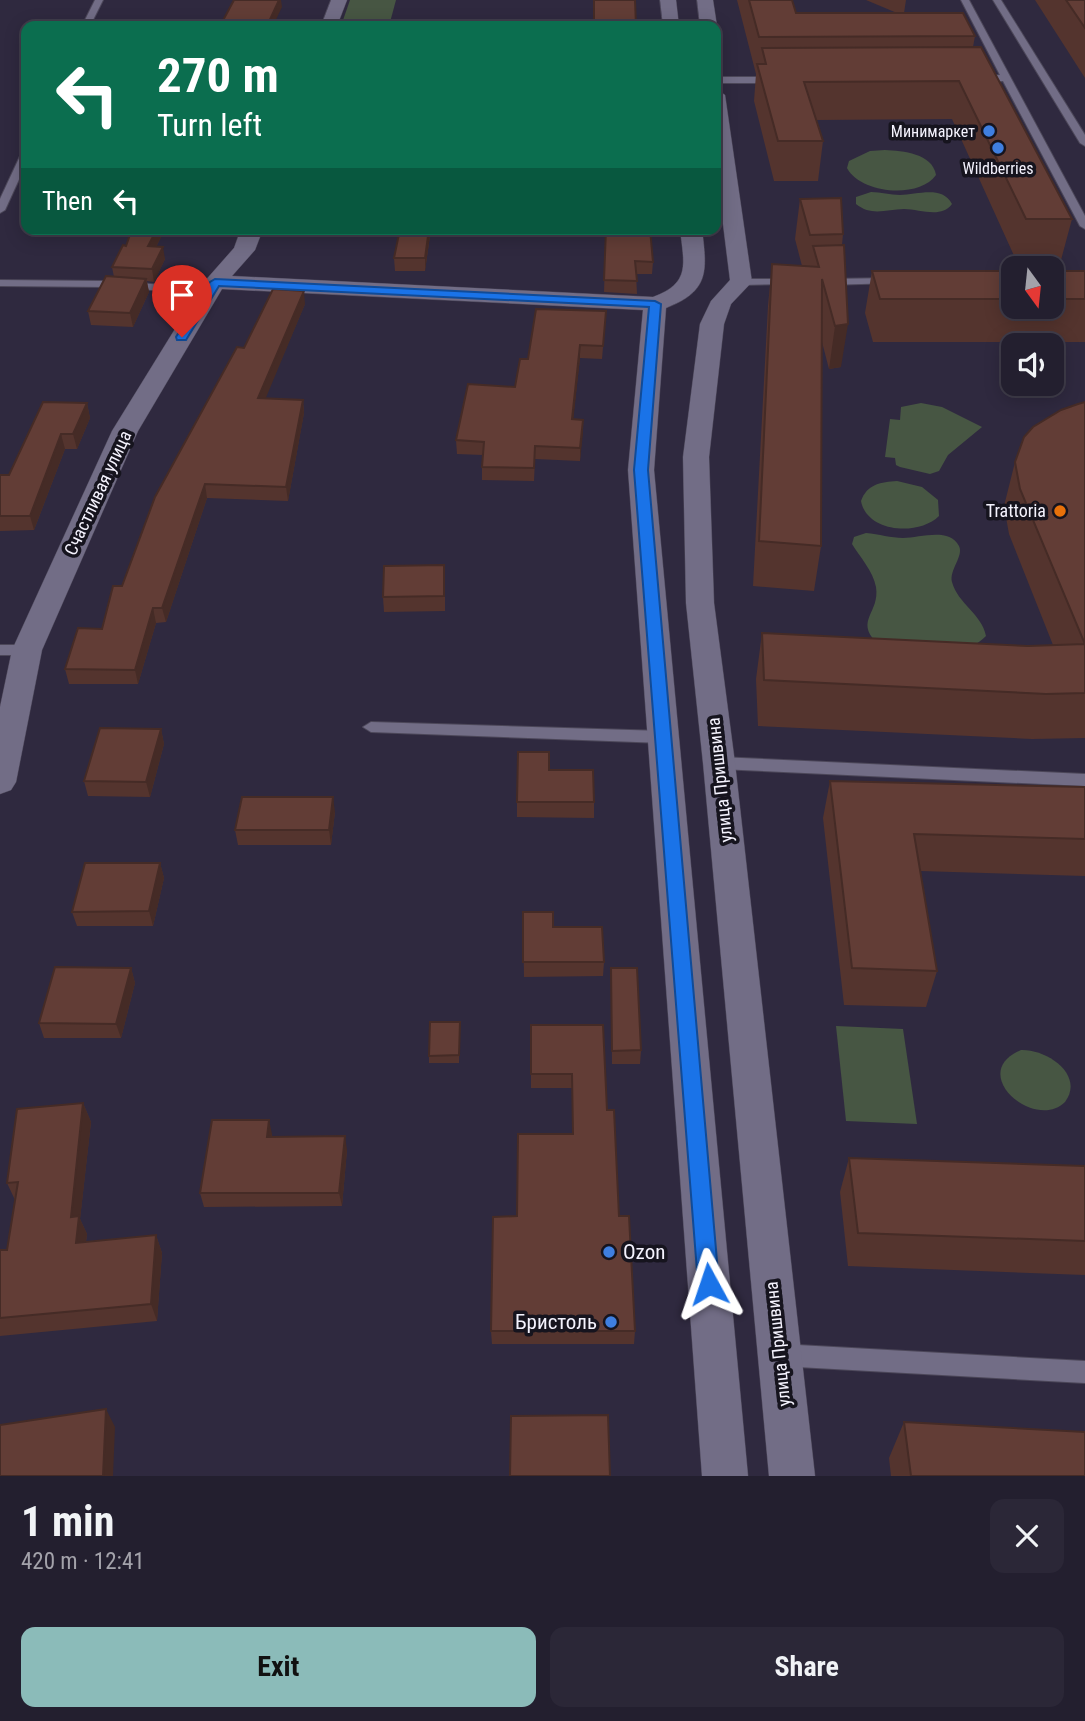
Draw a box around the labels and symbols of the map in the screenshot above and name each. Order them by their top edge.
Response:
place label: Минимаркет [891,122,975,141]
marker: Минимаркет [981,123,997,139]
marker: Wildberries [990,140,1006,156]
place label: Wildberries [962,159,1034,178]
north arrow [1001,256,1064,318]
pin [152,265,212,337]
street label: Счастливая улица [59,427,136,558]
place label: Trattoria [986,500,1046,521]
marker: Trattoria [1052,503,1068,519]
street label: улица Пришвина [702,717,737,844]
place label: Ozon [623,1240,665,1264]
marker: Ozon [601,1244,617,1260]
position arrow [672,1247,746,1321]
street label: улица Пришвина [760,1281,795,1408]
place label: Бристоль [515,1310,597,1334]
marker: Бристоль [603,1314,619,1330]

